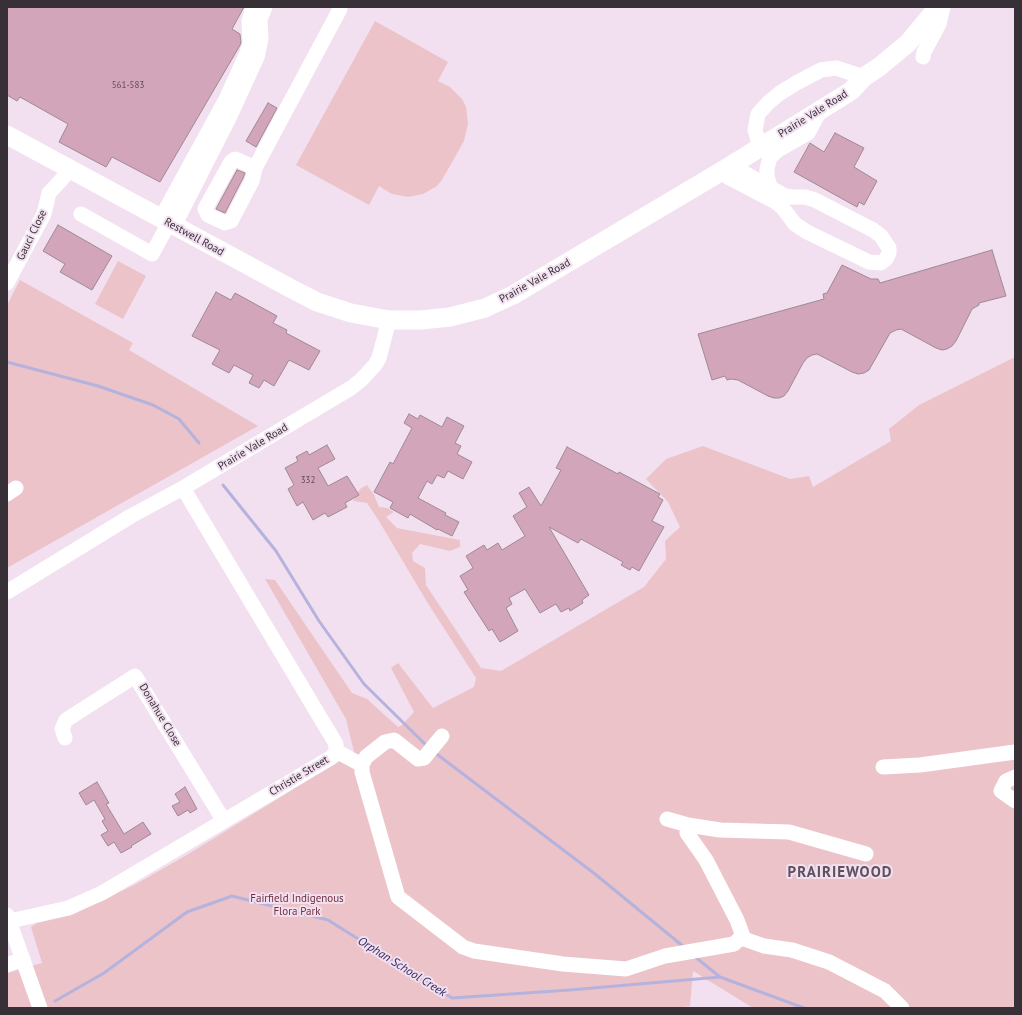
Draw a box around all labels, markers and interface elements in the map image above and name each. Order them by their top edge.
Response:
house number: 561-583 [112,80,144,90]
street label: Prairie Vale Road [776,87,850,141]
street label: Gauci Close [14,208,50,262]
street label: Restwell Road [162,215,226,259]
street label: Prairie Vale Road [497,256,573,306]
street label: Prairie Vale Road [216,421,290,473]
house number: 332 [301,475,315,485]
street label: Donahue Close [136,681,184,749]
street label: Christie Street [267,753,331,799]
district label: PRAIRIEWOOD [788,864,892,882]
park label: Fairfield Indigenous Flora Park [250,892,344,918]
water label: Orphan School Creek [355,934,449,1000]

